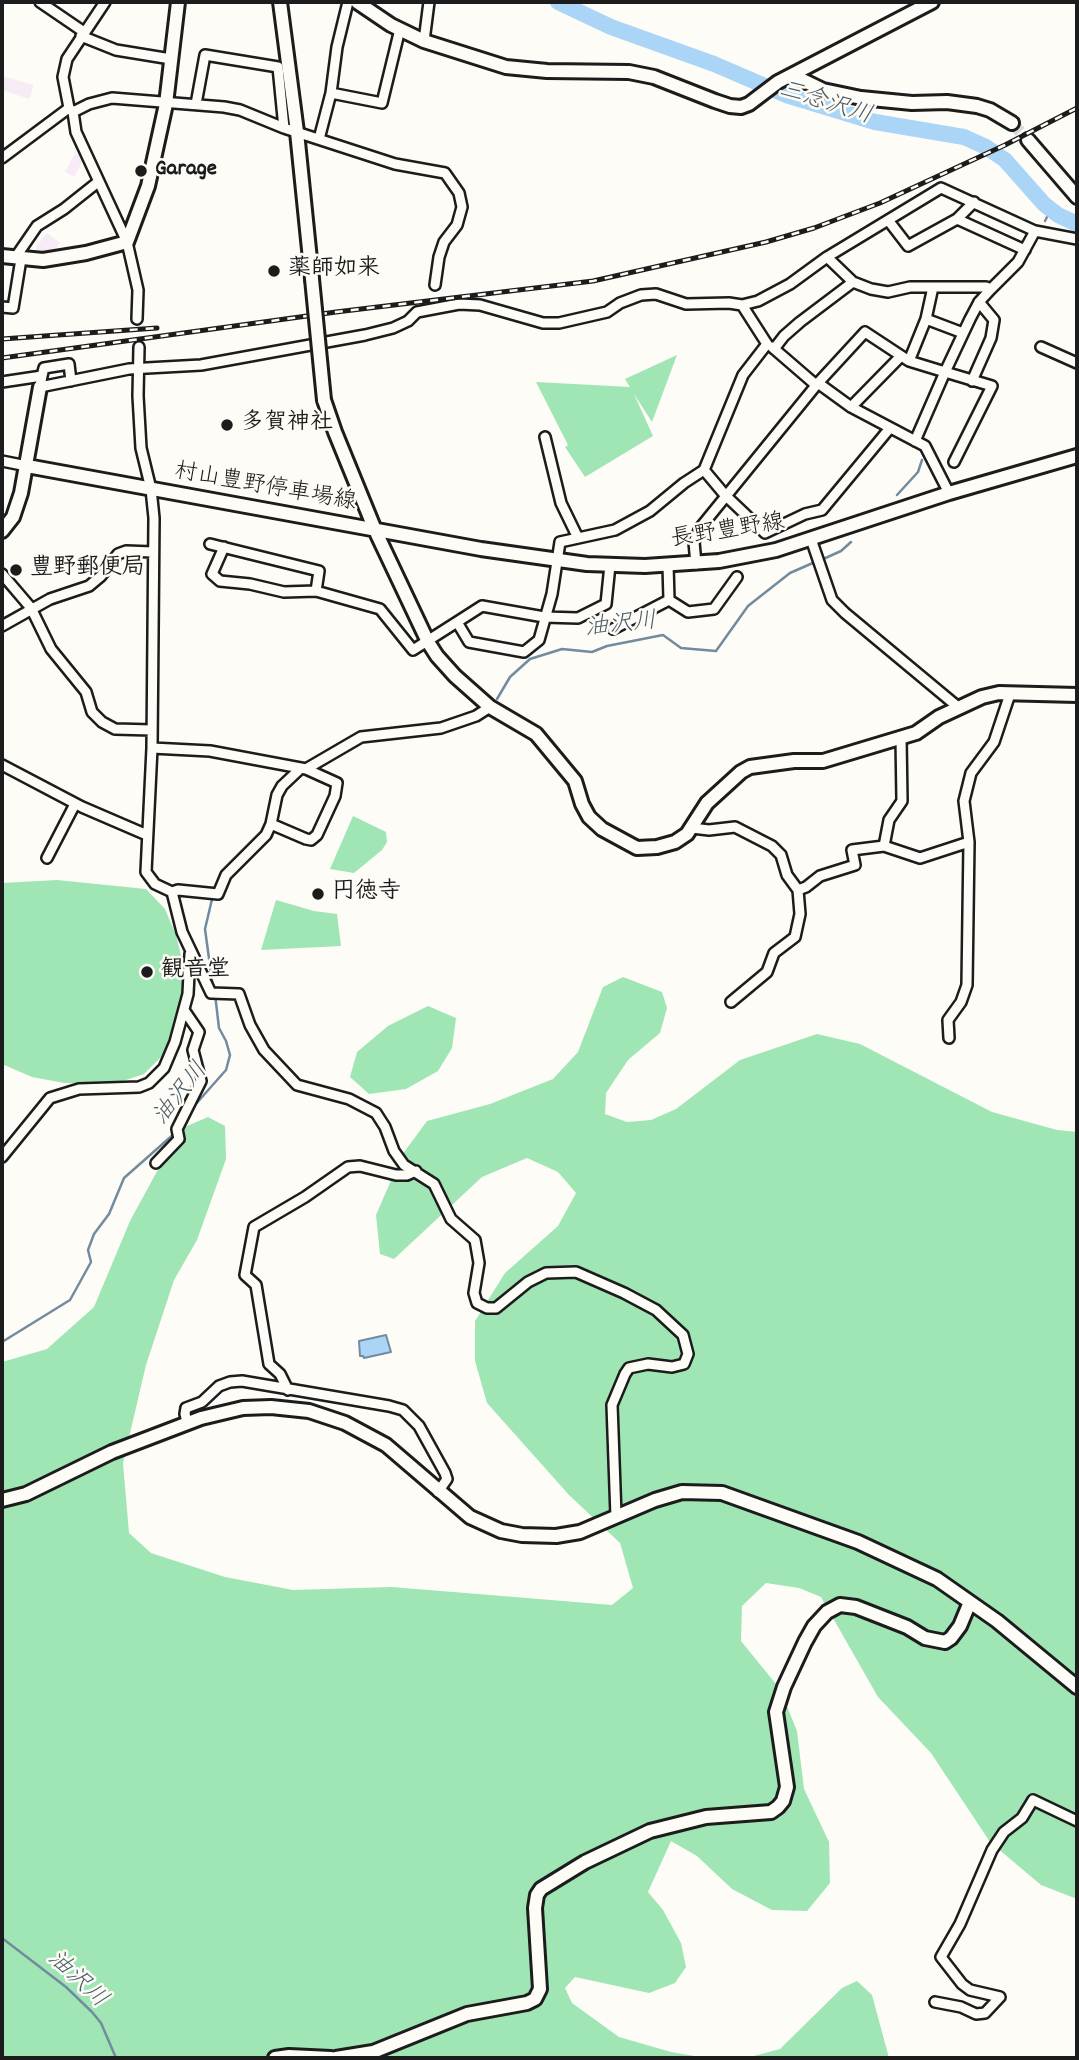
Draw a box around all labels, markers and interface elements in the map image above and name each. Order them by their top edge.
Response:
water label: 三念沢川 [775,77,875,133]
place label: Garage [155,157,217,185]
marker: Garage [133,163,149,179]
place label: 薬師如来 [288,257,380,285]
marker: 薬師如来 [266,263,282,279]
place label: 多賀神社 [241,411,333,439]
marker: 多賀神社 [219,417,235,433]
street label: 村山豊野停車場線 [172,459,358,519]
street label: 長野豊野線 [669,510,787,556]
place label: 豊野郵便局 [30,556,145,584]
marker: 豊野郵便局 [8,562,24,578]
water label: 油沢川 [584,609,658,645]
place label: 円徳寺 [332,880,401,908]
marker: 円徳寺 [310,886,326,902]
place label: 観音堂 [161,958,230,986]
marker: 観音堂 [139,964,155,980]
water label: 油沢川 [148,1058,216,1132]
water label: 油沢川 [40,1946,112,2016]

